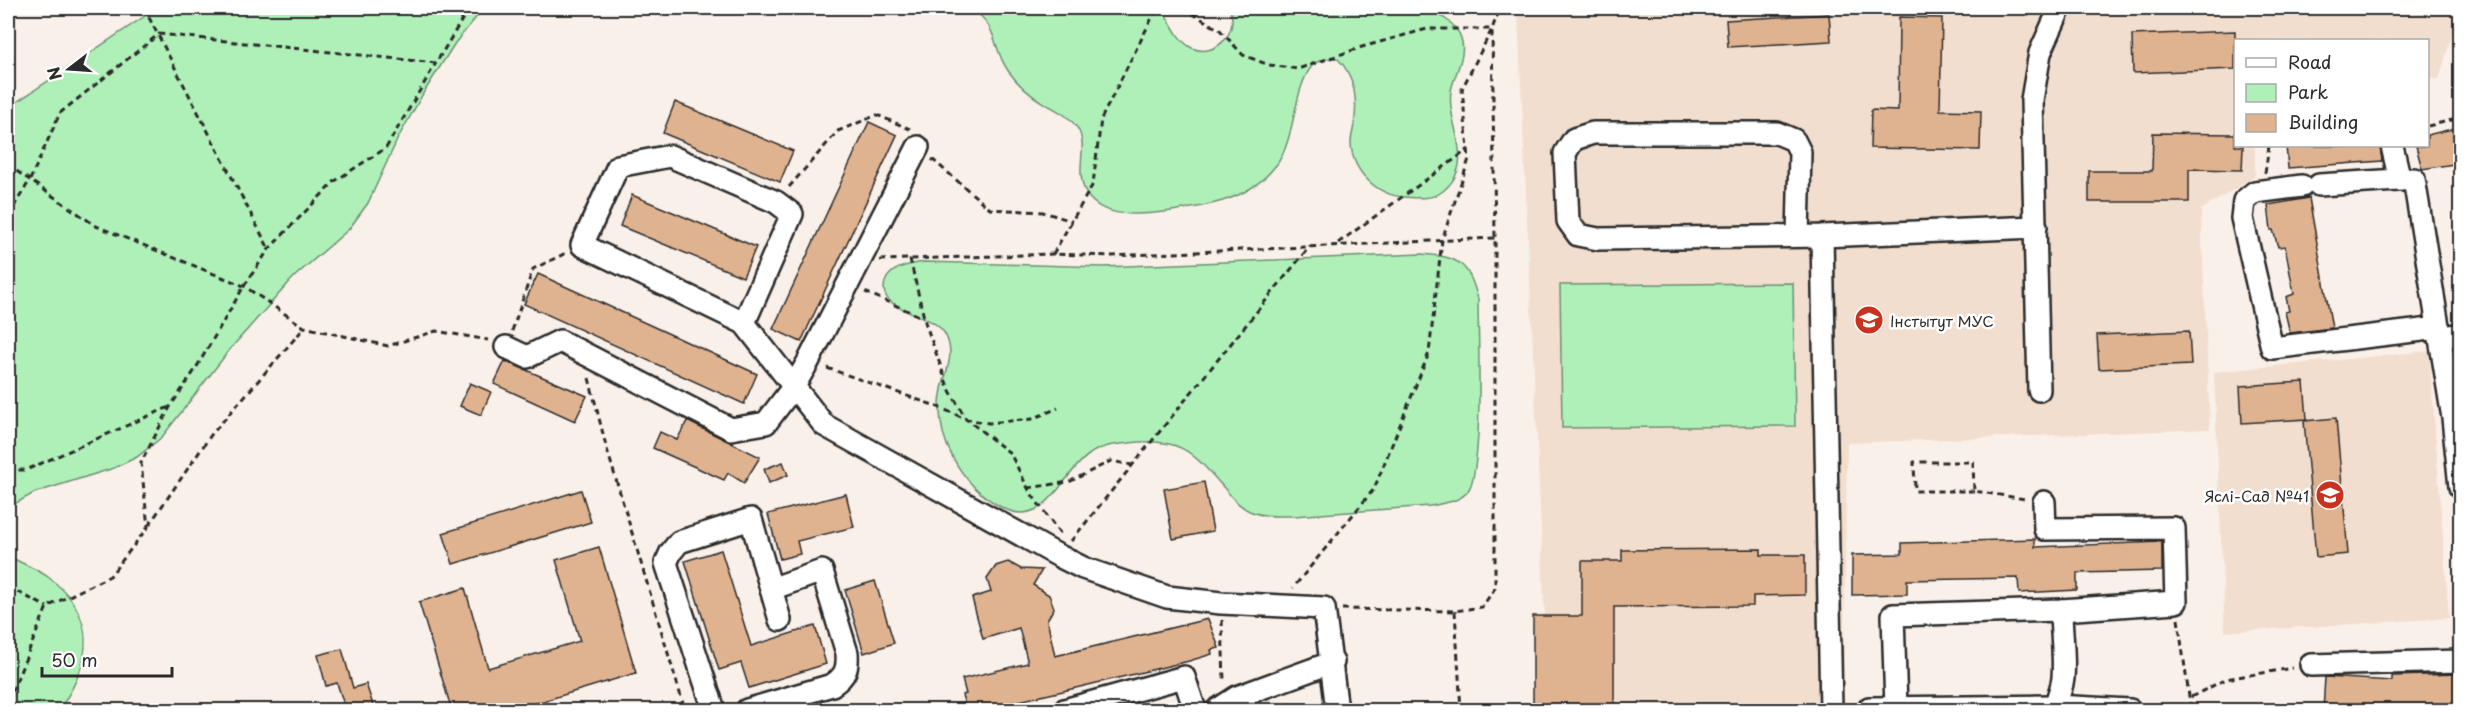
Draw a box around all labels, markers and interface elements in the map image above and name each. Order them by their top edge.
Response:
north arrow [39,39,99,99]
legend [2234,39,2429,147]
text: Road [2288,48,2332,75]
text: N [40,64,67,83]
text: Park [2288,78,2328,105]
text: Building [2288,108,2358,135]
school or university icon: Інстытут МУС [1853,304,1885,336]
place label: Інстытут МУС [1890,309,1994,332]
school or university icon: Яслі-Сад №41 [2314,479,2346,511]
place label: Яслі-Сад №41 [2205,484,2309,507]
scale bar [42,640,172,678]
text: 50 m [51,646,98,673]

